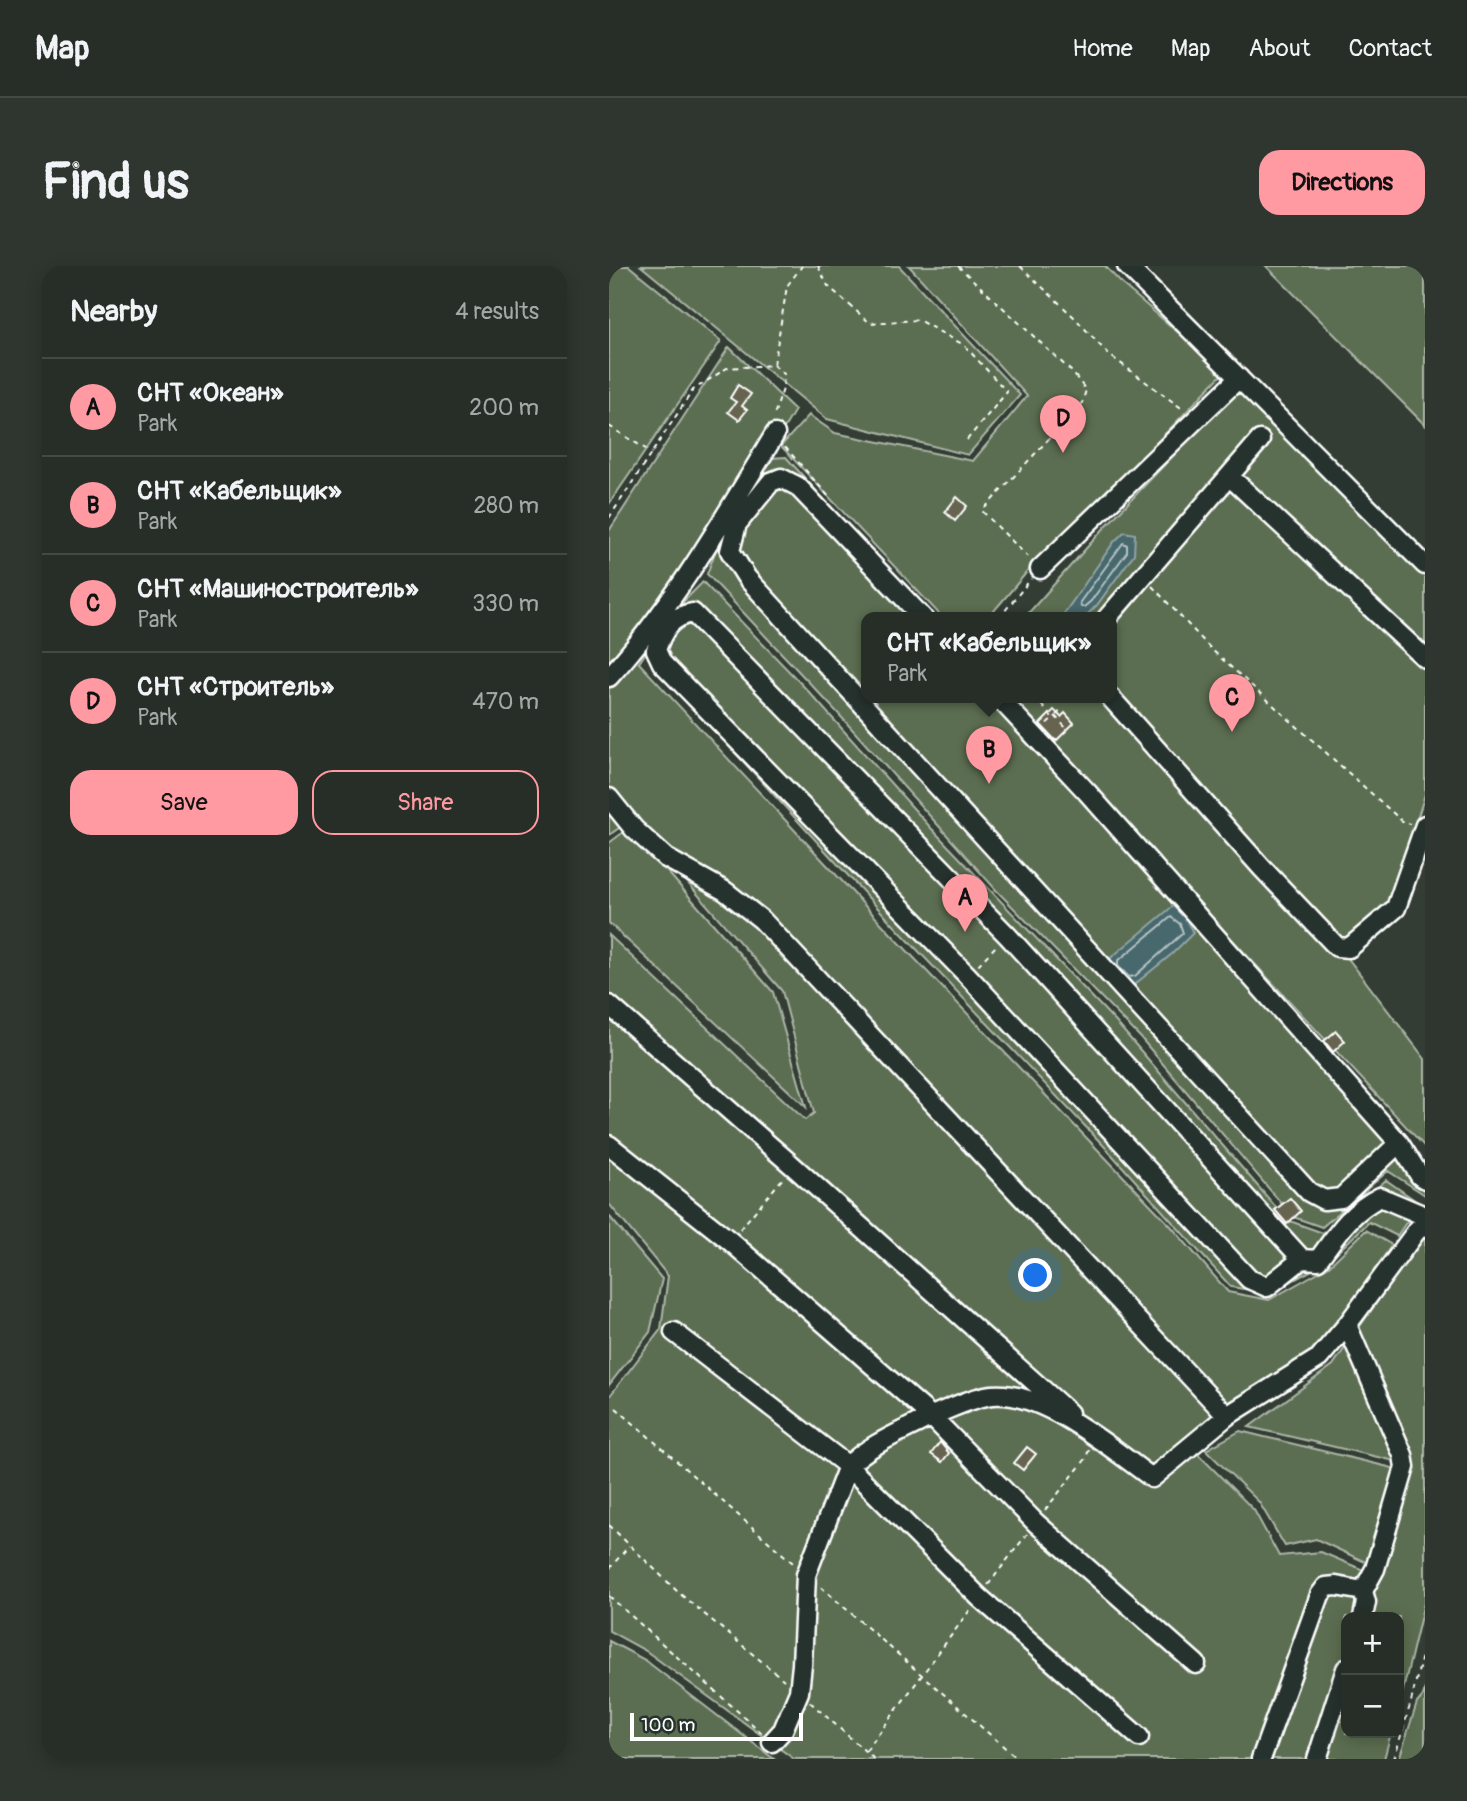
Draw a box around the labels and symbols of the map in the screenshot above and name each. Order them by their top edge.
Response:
pin: D [1040,395,1086,453]
pin: C [1209,674,1255,732]
pin: B [966,726,1012,784]
pin: A [942,874,988,932]
your location [1018,1258,1052,1292]
scale bar [630,1710,803,1742]

